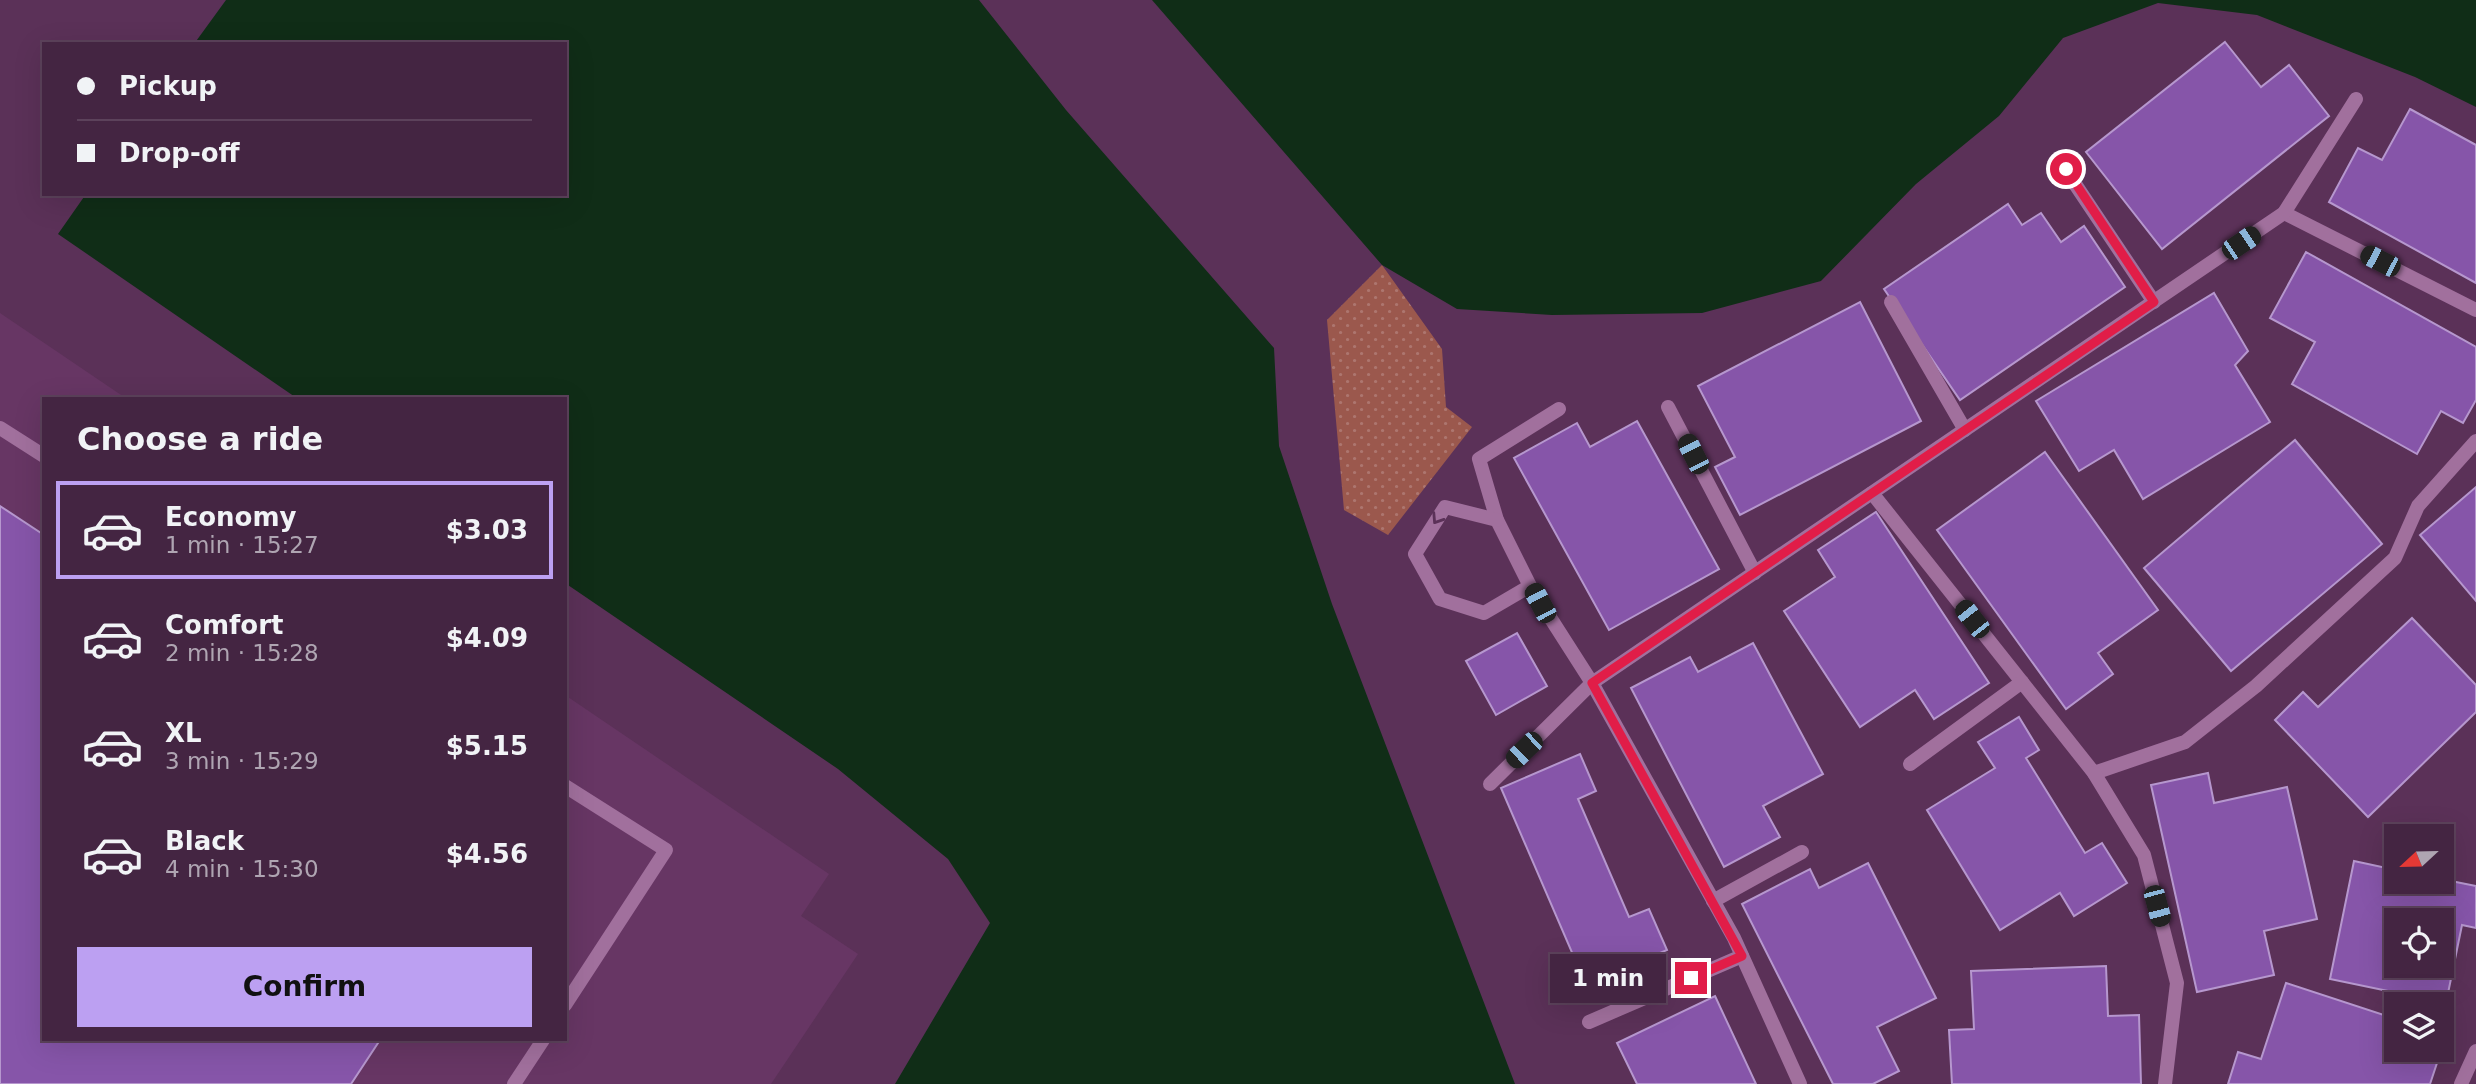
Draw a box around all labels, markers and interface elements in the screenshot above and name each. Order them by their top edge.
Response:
text: Pickup [119,71,217,101]
text: Drop-off [119,138,240,168]
route start [2050,153,2082,185]
car [2218,223,2265,263]
car [2357,242,2404,280]
text: Choose a ride [77,420,323,458]
car [1675,431,1712,477]
icon: car [81,499,144,562]
text: Economy [165,502,296,532]
one-way arrow [1432,511,1445,524]
text: $3.03 [446,515,528,545]
text: 1 min · 15:27 [165,532,319,558]
car [1521,580,1560,626]
car [1951,596,1994,642]
icon: car [81,607,144,670]
text: Comfort [165,610,283,640]
text: $4.09 [446,623,528,653]
text: 2 min · 15:28 [165,640,319,666]
icon: car [81,715,144,778]
text: XL [165,718,202,748]
car [1502,728,1547,772]
text: $5.15 [446,731,528,761]
text: 3 min · 15:29 [165,748,319,774]
icon: car [81,823,144,886]
north arrow [2384,824,2454,894]
map controls [2384,824,2454,1062]
text: Black [165,826,244,856]
text: $4.56 [446,839,528,869]
text: 4 min · 15:30 [165,856,319,882]
car [2142,883,2173,929]
button: locate [2384,908,2454,978]
button: Confirm [77,947,532,1027]
callout: 1 min [1551,954,1666,1002]
route end [1675,962,1707,994]
text: 1 min [1572,965,1644,991]
button: layers [2384,992,2454,1062]

